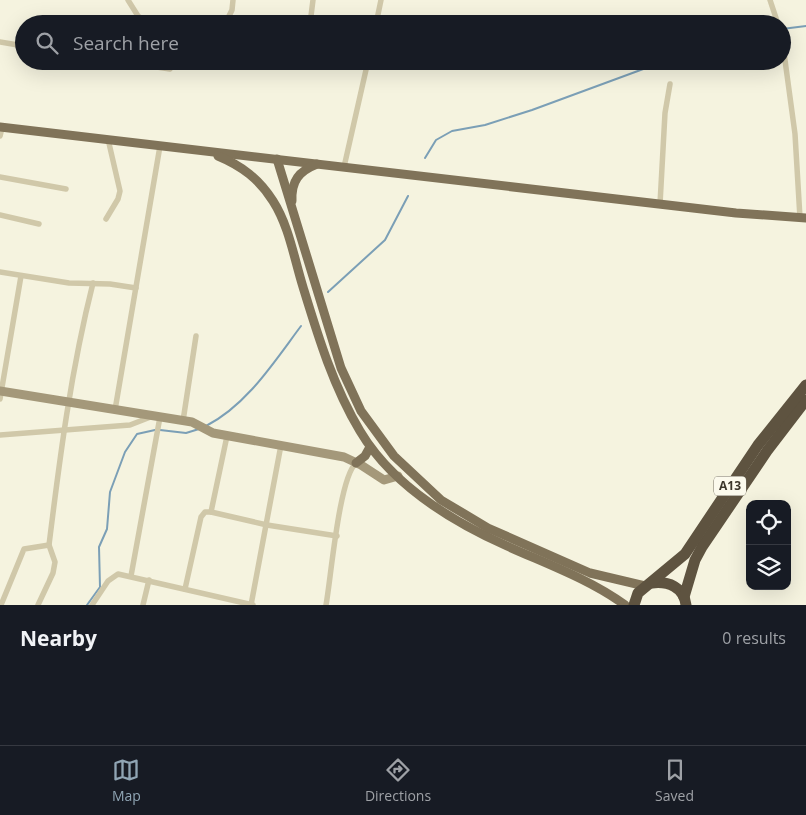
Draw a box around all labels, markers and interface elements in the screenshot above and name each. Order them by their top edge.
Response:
search box [15,15,791,70]
icon: search [33,29,61,57]
text: Search here [73,30,179,56]
road number: A13 [714,476,746,496]
map controls [746,500,791,590]
button: locate [746,500,791,545]
button: layers [746,545,791,590]
text: Nearby [20,624,97,652]
text: 0 results [722,627,786,649]
tab: Map [112,756,141,805]
tab: Directions [365,756,431,805]
tab: Saved [655,756,694,805]

